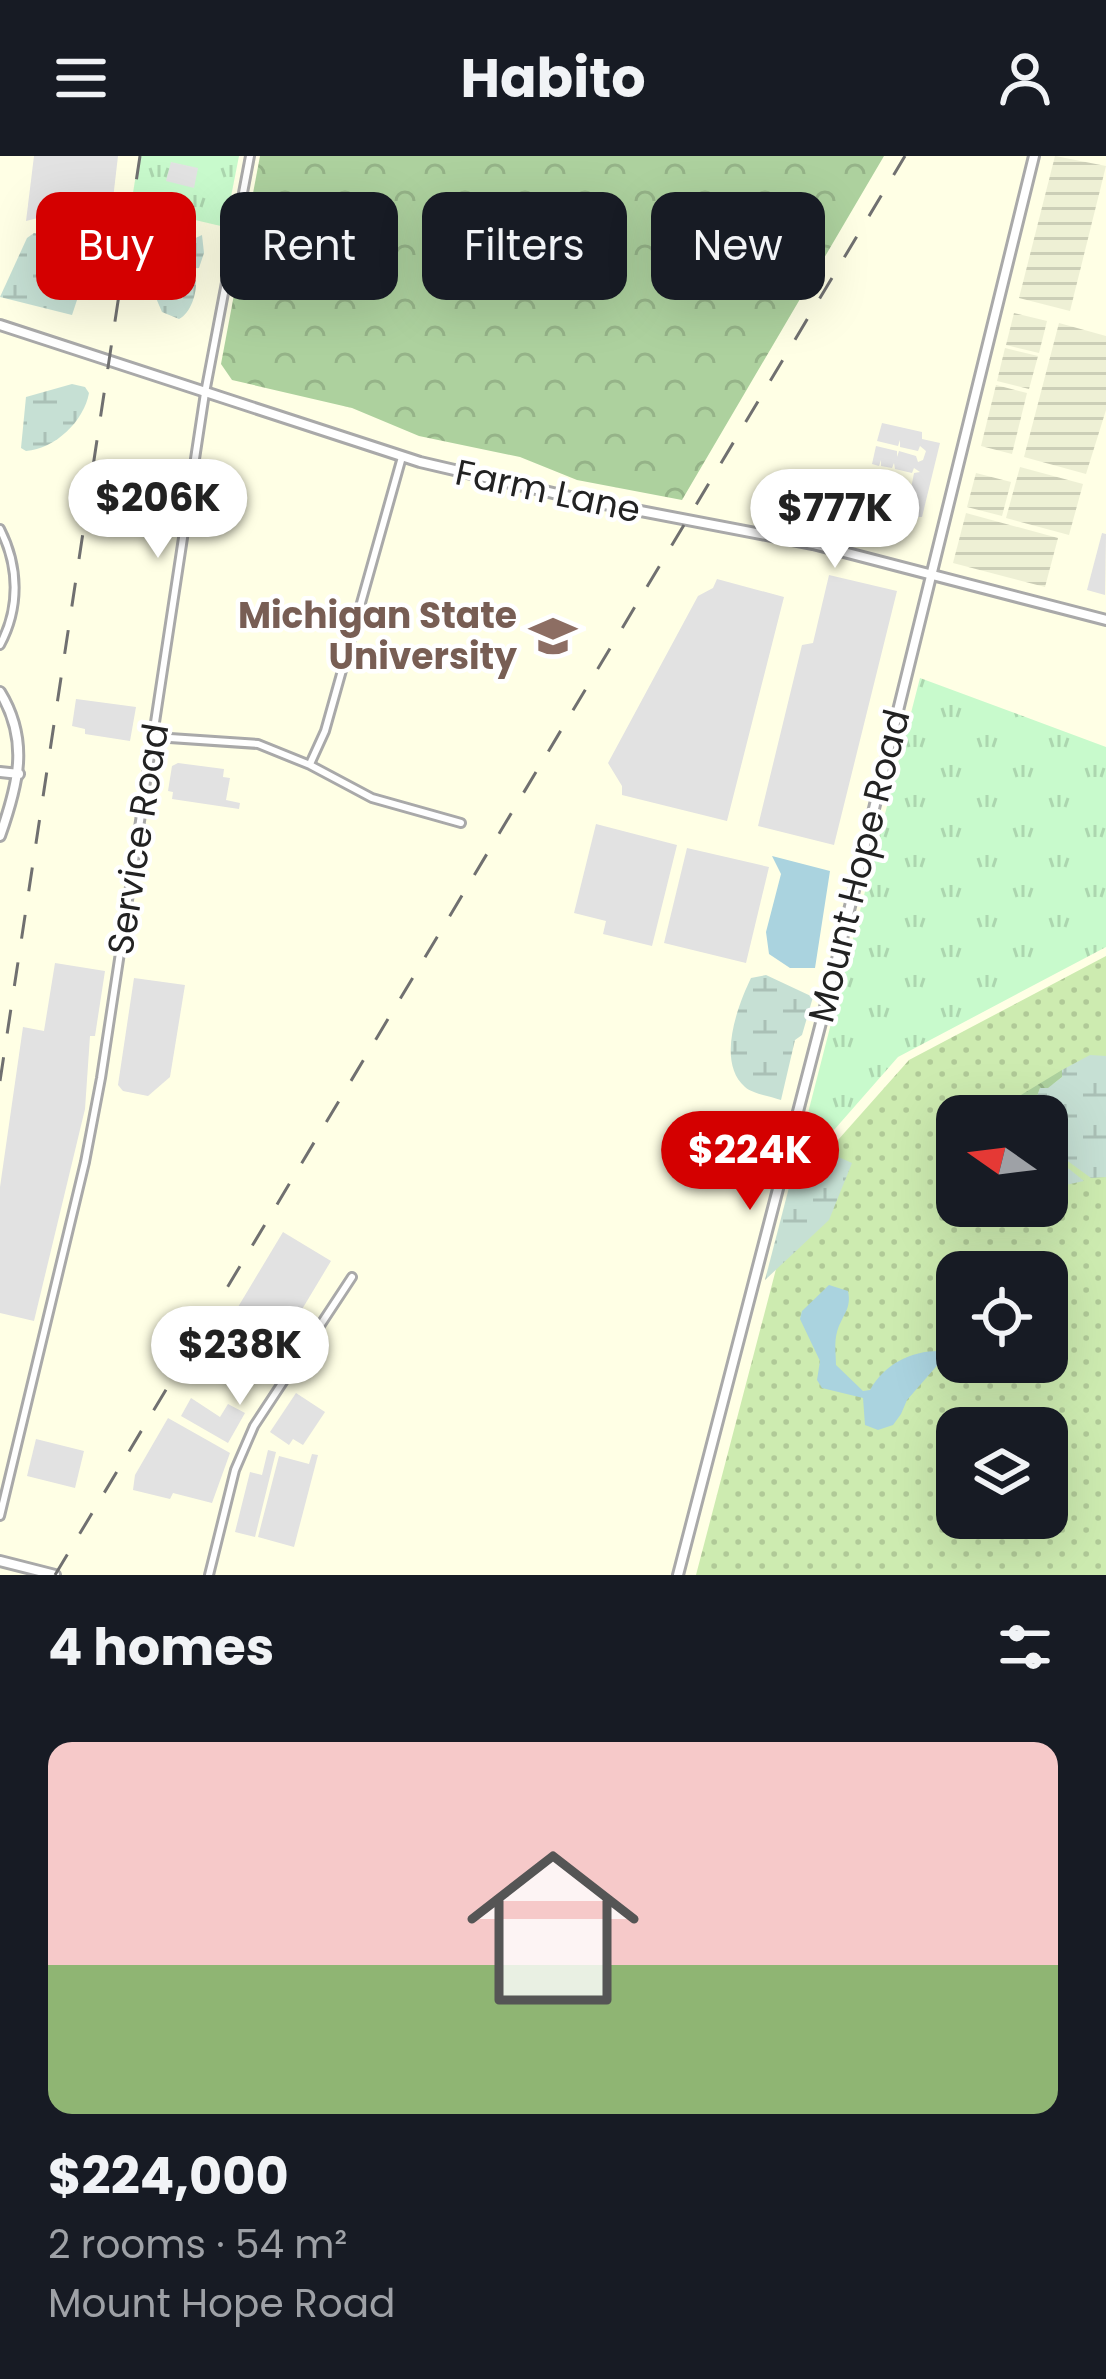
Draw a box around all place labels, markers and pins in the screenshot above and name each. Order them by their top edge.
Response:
pin: $206K [74,459,242,561]
pin: $777K [751,469,919,571]
place label: Michigan State University [238,590,517,682]
school or university icon: Michigan State University [528,611,578,661]
pin: $224K [666,1111,834,1213]
pin: $238K [156,1306,324,1408]

